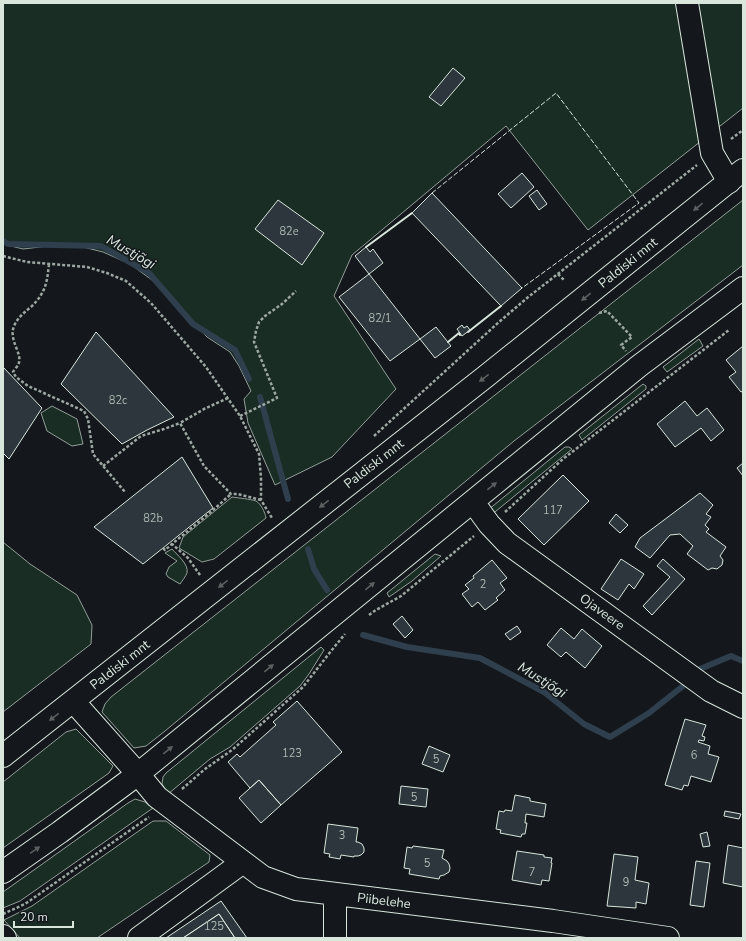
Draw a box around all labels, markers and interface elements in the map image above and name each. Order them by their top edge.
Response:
one-way arrow [693,202,704,211]
house number: 82e [279,224,299,239]
water label: Mustjõgi [103,230,160,274]
street label: Paldiski mnt [595,233,662,292]
one-way arrow [580,292,591,301]
house number: 82/1 [369,311,391,326]
one-way arrow [479,373,490,382]
house number: 82c [109,393,127,408]
street label: Paldiski mnt [340,435,408,493]
one-way arrow [487,482,498,490]
one-way arrow [319,499,330,508]
house number: 117 [543,503,563,518]
house number: 82b [143,511,163,526]
house number: 2 [480,577,486,592]
one-way arrow [217,580,228,589]
one-way arrow [364,581,375,590]
street label: Ojaveere [576,589,628,635]
street label: Paldiski mnt [86,636,154,694]
water label: Mustjõgi [514,658,571,703]
one-way arrow [263,663,274,672]
one-way arrow [49,712,60,721]
one-way arrow [162,745,173,754]
house number: 123 [282,746,302,761]
house number: 6 [691,748,698,763]
house number: 5 [433,752,440,767]
house number: 5 [411,790,418,805]
house number: 3 [339,828,345,843]
one-way arrow [30,846,40,854]
house number: 5 [424,856,431,871]
house number: 7 [529,865,535,880]
house number: 9 [623,875,629,890]
street label: Piibelehe [356,889,412,913]
scale bar [14,903,73,929]
text: 20 m [20,909,48,925]
house number: 125 [204,919,224,934]

